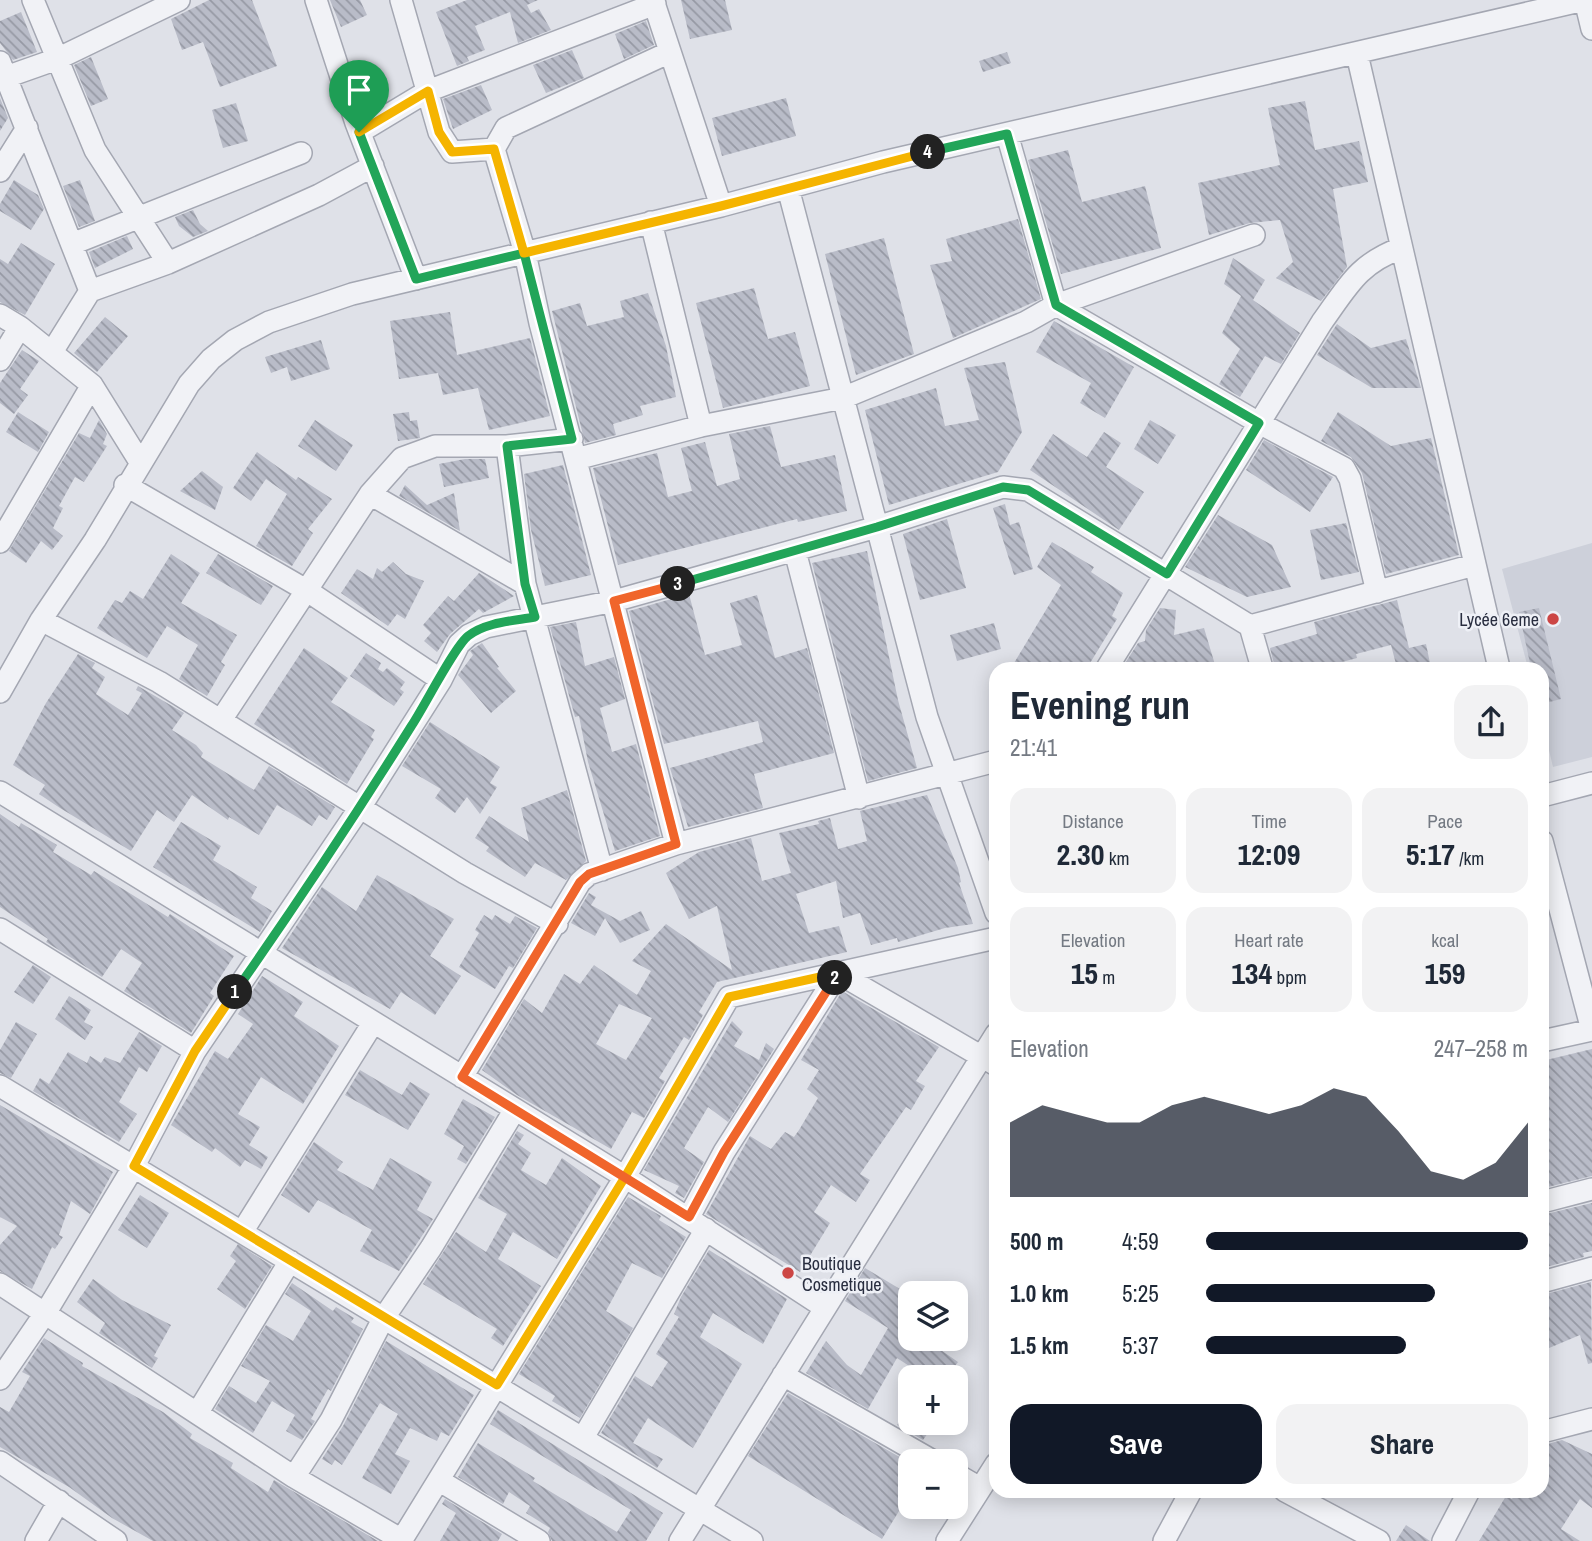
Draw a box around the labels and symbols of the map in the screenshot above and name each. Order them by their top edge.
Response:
pin [329,60,389,132]
pin: 4 [911,134,946,170]
pin: 3 [660,566,696,602]
place label: Lycée 6eme [1459,607,1539,632]
marker: Lycée 6eme [1545,611,1561,627]
pin: 2 [818,960,852,996]
pin: 1 [218,974,252,1010]
place label: Boutique Cosmetique [802,1251,882,1297]
marker: Boutique Cosmetique [780,1265,796,1281]

